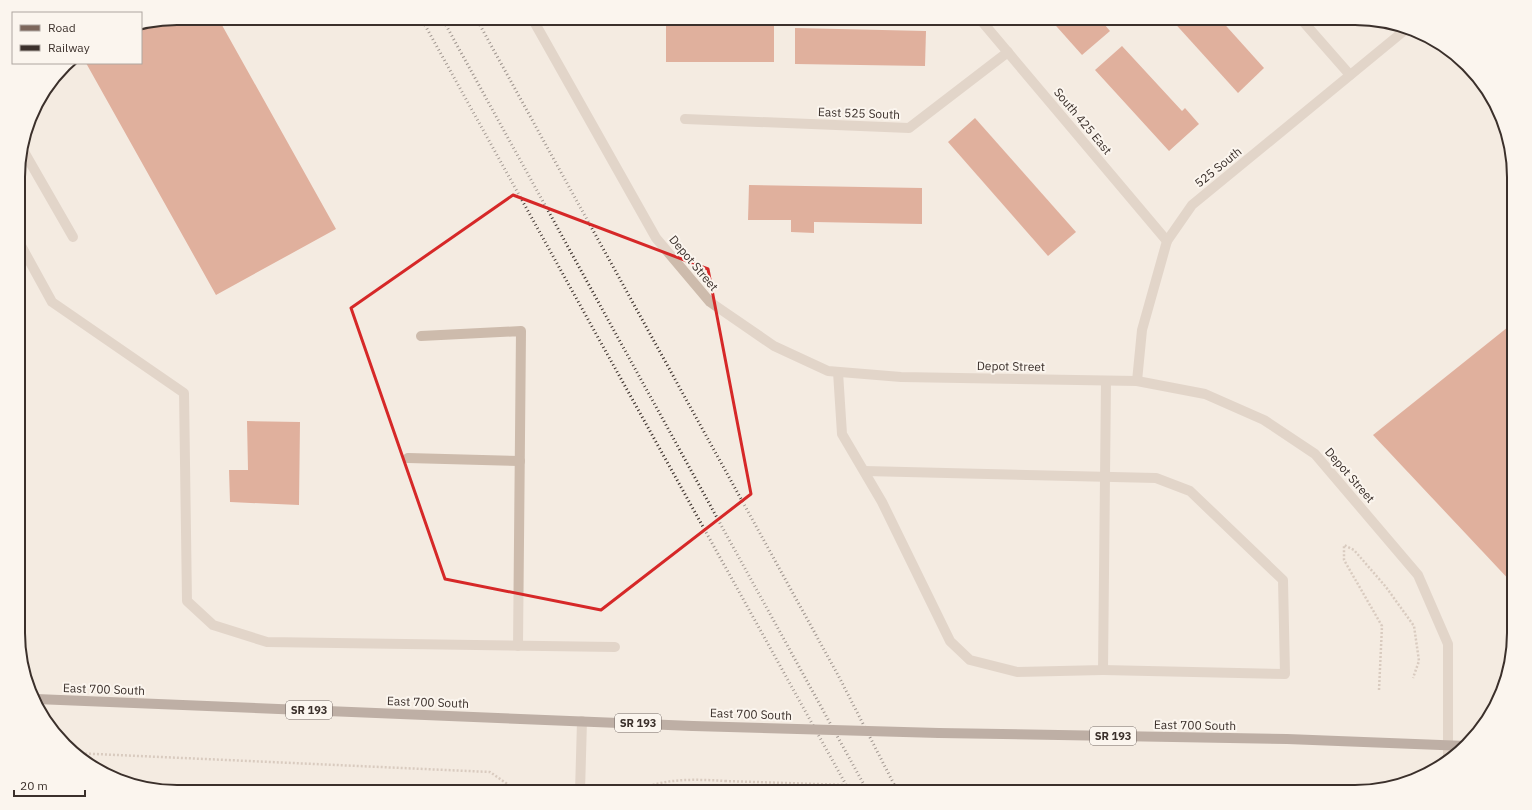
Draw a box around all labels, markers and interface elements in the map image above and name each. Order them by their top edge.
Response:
legend [12,12,142,64]
text: Road [48,20,76,35]
text: Railway [48,40,90,55]
street label: South 425 East [1051,85,1115,157]
street label: East 525 South [818,104,900,122]
street label: 525 South [1192,144,1244,190]
street label: Depot Street [666,232,722,294]
street label: Depot Street [977,358,1045,374]
street label: Depot Street [1322,444,1378,506]
street label: East 700 South [63,680,145,698]
street label: East 700 South [387,693,469,711]
road number: SR 193 [286,701,332,719]
street label: East 700 South [710,705,792,723]
road number: SR 193 [615,714,661,732]
street label: East 700 South [1154,717,1236,733]
road number: SR 193 [1090,727,1136,745]
scale bar [14,772,85,798]
text: 20 m [20,778,48,793]

